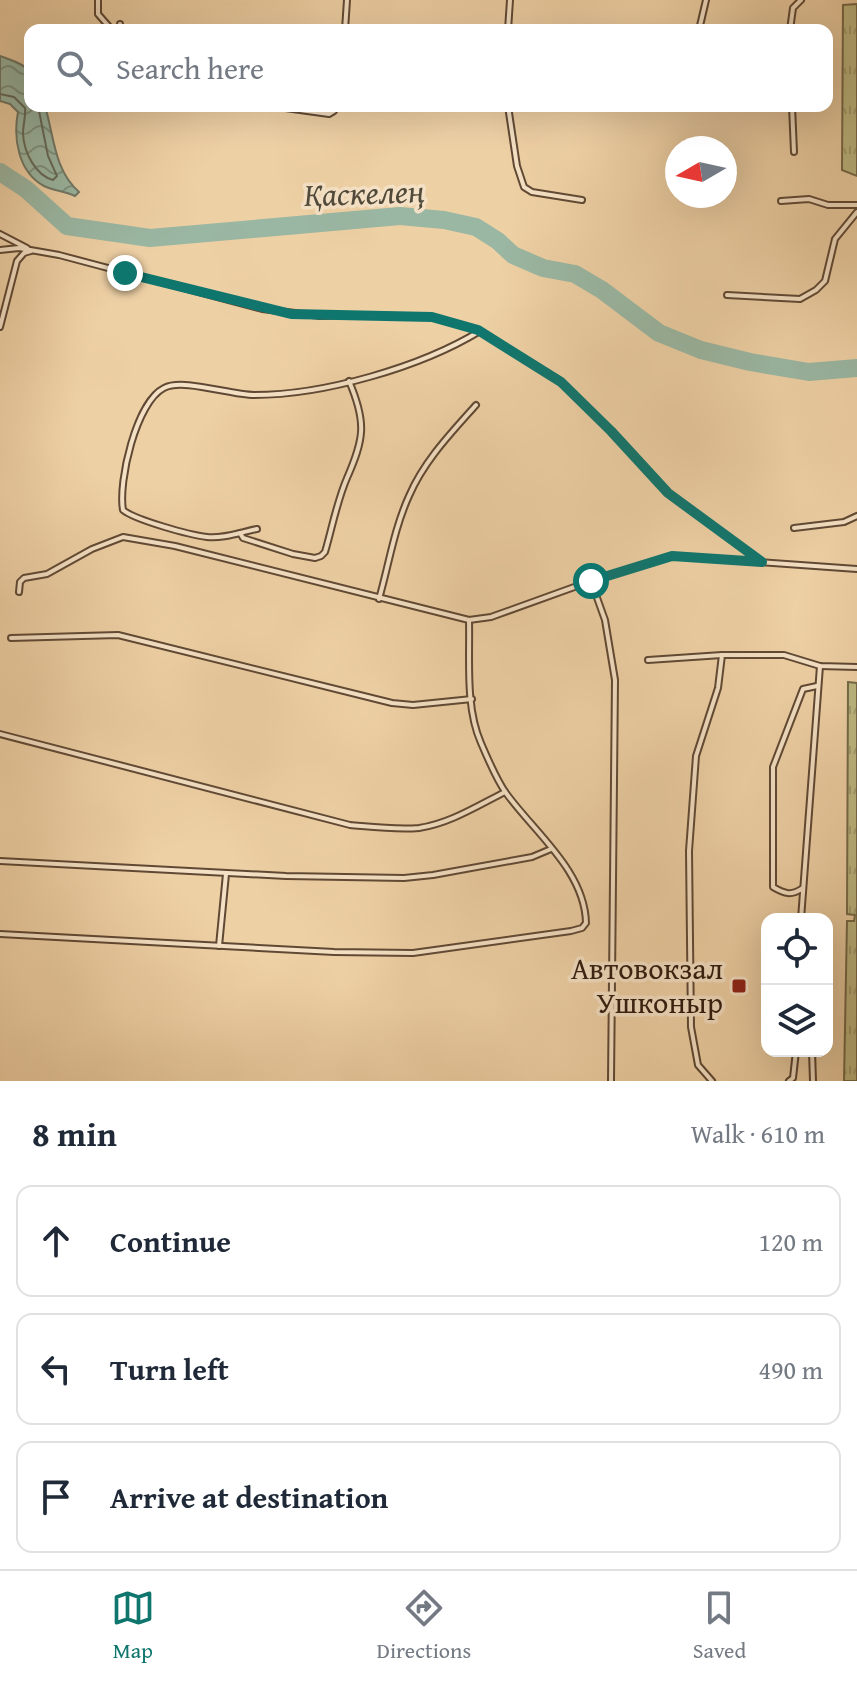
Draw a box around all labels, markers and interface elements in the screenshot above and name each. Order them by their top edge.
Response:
search box [24,24,833,112]
icon: search [52,46,96,90]
text: Search here [116,46,264,90]
north arrow [665,136,737,208]
water label: Қаскелең [303,167,425,218]
route end [107,255,143,291]
route start [573,563,609,599]
map controls [761,913,833,1057]
button: locate [761,913,833,985]
place label: Автовокзал Ушконыр [571,946,723,1024]
marker: Автовокзал Ушконыр [730,977,748,995]
button: layers [761,985,833,1057]
text: 8 min [32,1109,117,1158]
text: Walk · 610 m [691,1114,825,1153]
icon: ahead [34,1219,78,1263]
text: Continue [110,1219,231,1263]
text: 120 m [758,1222,823,1261]
icon: left [34,1347,78,1391]
text: Turn left [110,1347,229,1391]
text: 490 m [758,1350,823,1389]
icon: arrive [34,1475,78,1519]
text: Arrive at destination [110,1475,388,1519]
tab: Map [111,1586,155,1666]
tab: Directions [377,1586,471,1666]
tab: Saved [693,1586,746,1666]

